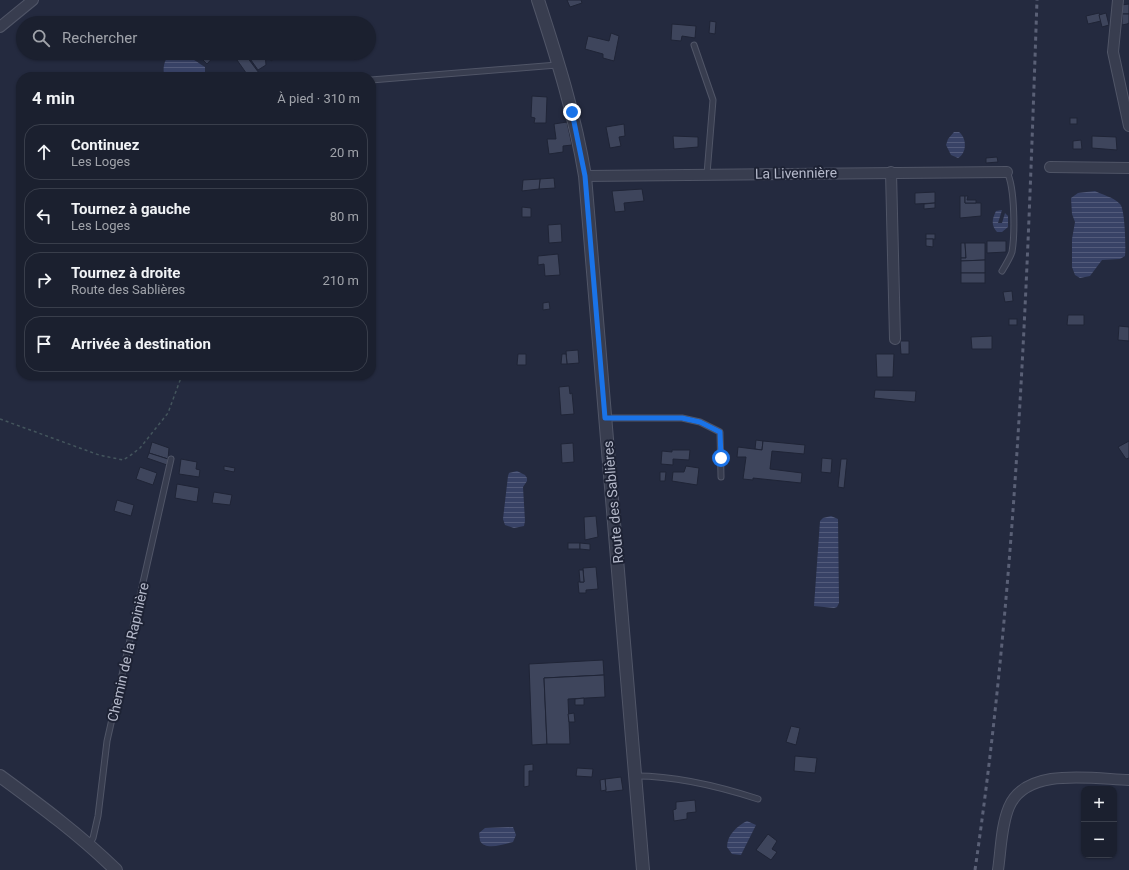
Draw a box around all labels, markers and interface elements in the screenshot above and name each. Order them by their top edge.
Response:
search box [16,16,376,60]
icon: search [30,27,52,49]
text: Rechercher [62,29,137,47]
text: 4 min [32,88,75,108]
text: À pied · 310 m [277,91,360,106]
route end [563,103,581,121]
text: Continuez [71,136,139,154]
icon: ahead [33,141,55,163]
text: 20 m [330,145,359,160]
text: Les Loges [71,154,130,169]
street label: La Livennière [755,164,837,182]
text: Tournez à gauche [71,200,190,218]
icon: left [33,205,55,227]
text: 80 m [330,209,359,224]
text: Les Loges [71,218,130,233]
text: Tournez à droite [71,264,180,282]
icon: right [33,269,55,291]
text: 210 m [322,273,359,288]
text: Route des Sablières [71,282,185,297]
icon: arrive [33,333,55,355]
text: Arrivée à destination [71,335,211,353]
street label: Route des Sablières [600,440,626,564]
route start [712,449,730,467]
street label: Chemin de la Rapinière [104,581,152,723]
map controls [1081,786,1117,858]
button: + [1081,786,1117,822]
button: − [1081,822,1117,858]

